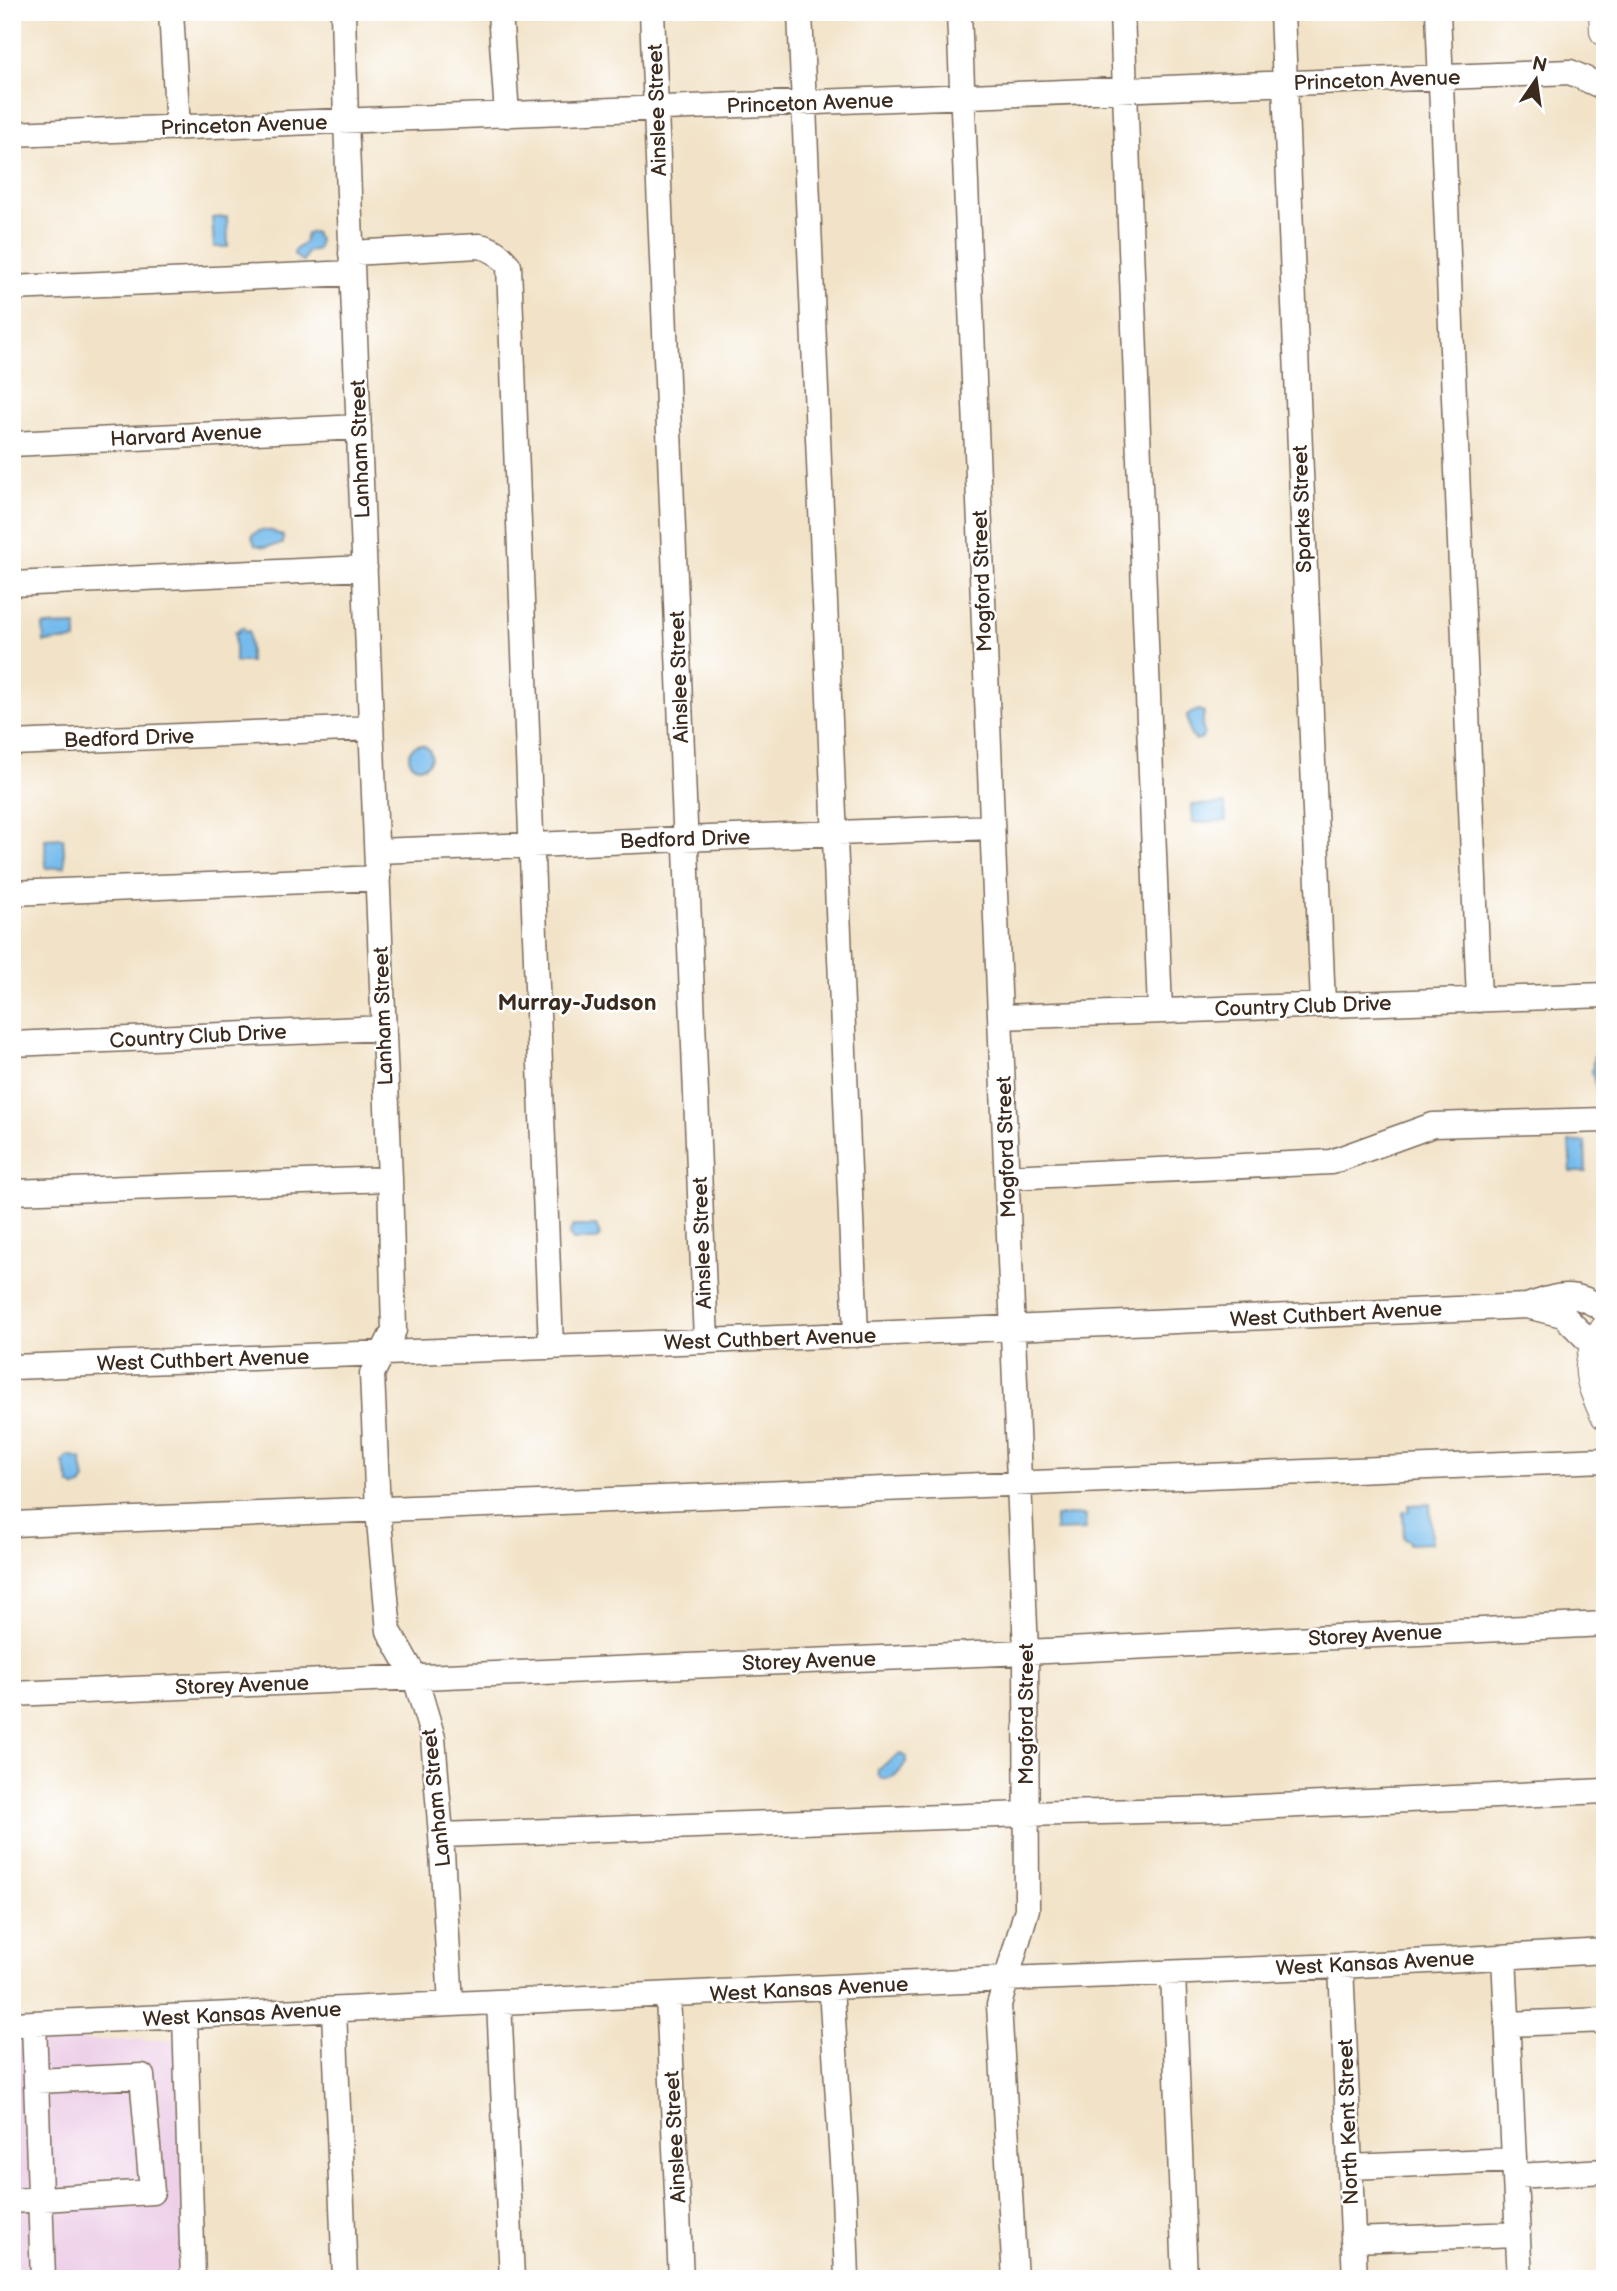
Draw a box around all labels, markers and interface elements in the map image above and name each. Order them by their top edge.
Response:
street label: Ainslee Street [643,43,672,177]
north arrow [1502,46,1572,116]
text: N [1530,52,1549,78]
street label: Princeton Avenue [1293,65,1461,96]
street label: Princeton Avenue [726,88,894,119]
street label: Princeton Avenue [160,110,328,141]
street label: Lanham Street [346,379,375,519]
street label: Harvard Avenue [110,419,263,452]
street label: Sparks Street [1288,444,1317,573]
street label: Mogford Street [968,509,997,652]
street label: Ainslee Street [665,610,694,744]
street label: Bedford Drive [63,724,195,753]
street label: Bedford Drive [619,825,751,854]
street label: Lanham Street [369,946,398,1086]
district label: Murray-Judson [497,989,657,1017]
street label: Country Club Drive [1214,991,1392,1022]
street label: Country Club Drive [109,1019,287,1054]
street label: Mogford Street [992,1075,1021,1218]
street label: Ainslee Street [688,1176,717,1310]
street label: West Cuthbert Avenue [1229,1296,1443,1333]
street label: West Cuthbert Avenue [663,1323,877,1356]
street label: West Cuthbert Avenue [96,1344,310,1377]
street label: Storey Avenue [1307,1620,1443,1651]
street label: Mogford Street [1014,1643,1039,1785]
street label: Storey Avenue [742,1647,876,1676]
street label: Storey Avenue [175,1671,309,1700]
street label: Lanham Street [417,1727,456,1868]
street label: West Kansas Avenue [1275,1946,1475,1981]
street label: West Kansas Avenue [709,1972,909,2007]
street label: West Kansas Avenue [142,1997,342,2032]
street label: North Kent Street [1333,2038,1364,2205]
street label: Ainslee Street [660,2070,691,2204]

